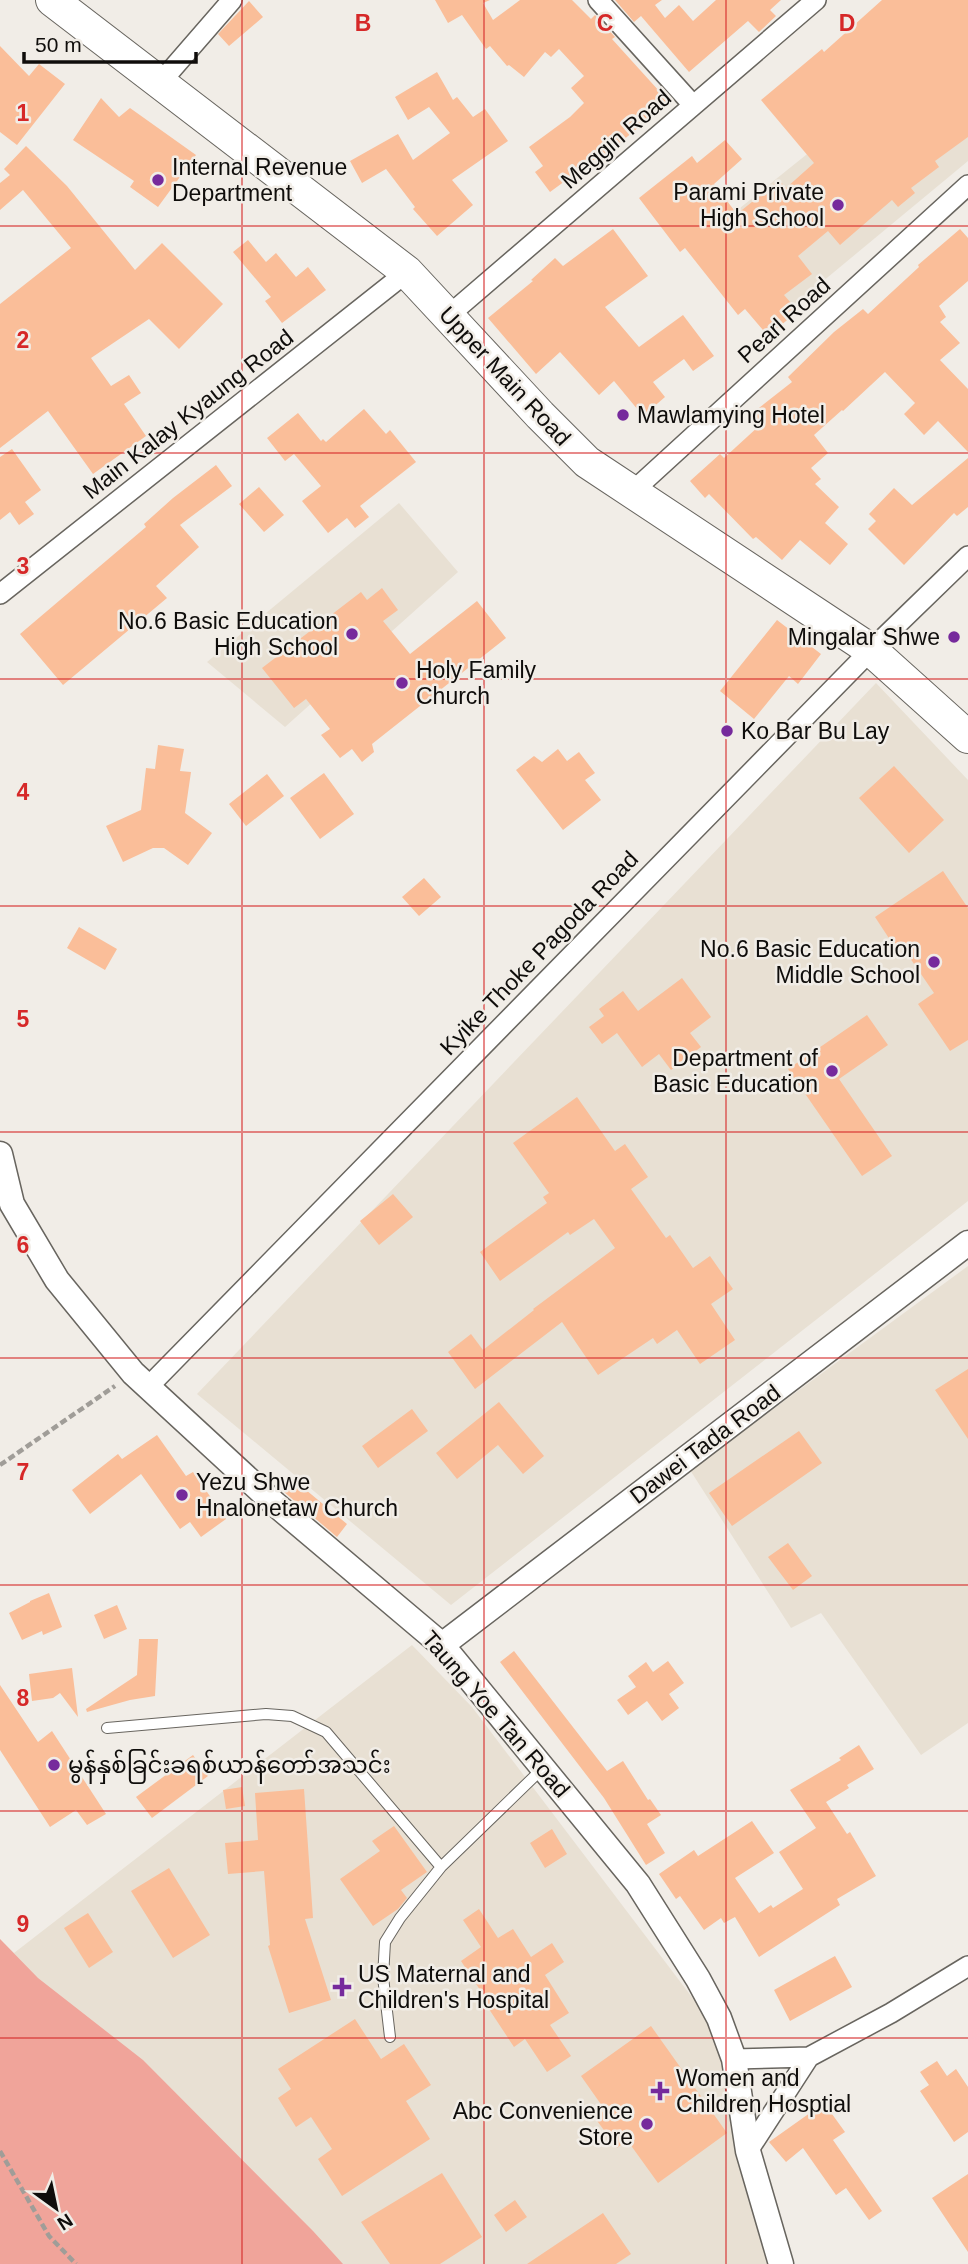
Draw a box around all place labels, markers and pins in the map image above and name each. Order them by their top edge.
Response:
place label: Internal Revenue Department [172,154,347,206]
marker: Internal Revenue Department [150,172,166,188]
place label: Parami Private High School [673,179,824,231]
marker: Parami Private High School [830,197,846,213]
place label: Mawlamying Hotel [637,402,825,428]
marker: Mawlamying Hotel [615,407,631,423]
place label: No.6 Basic Education High School [118,608,338,660]
place label: Mingalar Shwe [788,624,940,650]
marker: No.6 Basic Education High School [344,626,360,642]
marker: Mingalar Shwe [946,629,962,645]
place label: Holy Family Church [416,657,537,709]
marker: Holy Family Church [394,675,410,691]
place label: Ko Bar Bu Lay [741,718,890,744]
marker: Ko Bar Bu Lay [719,723,735,739]
place label: No.6 Basic Education Middle School [700,936,920,988]
marker: No.6 Basic Education Middle School [926,954,942,970]
place label: Department of Basic Education [653,1045,819,1097]
marker: Department of Basic Education [824,1063,840,1079]
place label: Yezu Shwe Hnalonetaw Church [196,1469,398,1521]
marker: Yezu Shwe Hnalonetaw Church [174,1487,190,1503]
place label: မွန်နှစ်ခြင်းခရစ်ယာန်တော်အသင်း [68,1749,391,1784]
marker: မွန်နှစ်ခြင်းခရစ်ယာန်တော်အသင်း [46,1757,62,1773]
place label: US Maternal and Children's Hospital [358,1961,549,2013]
marker: US Maternal and Children's Hospital [332,1977,352,1997]
place label: Women and Children Hosptial [676,2065,851,2117]
marker: Women and Children Hosptial [650,2081,670,2101]
place label: Abc Convenience Store [453,2098,633,2150]
marker: Abc Convenience Store [639,2116,655,2132]

